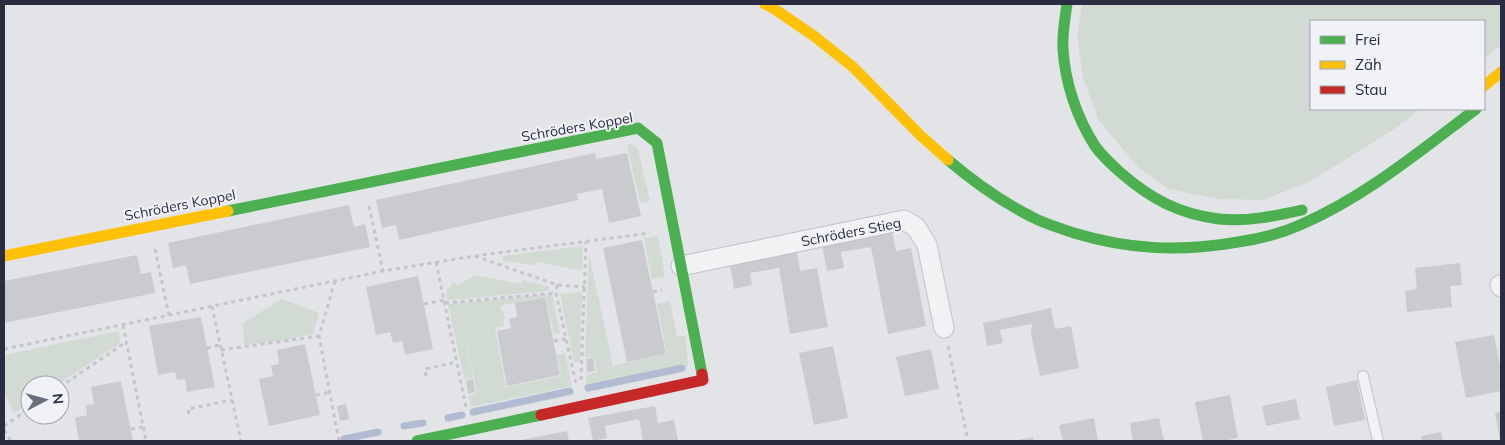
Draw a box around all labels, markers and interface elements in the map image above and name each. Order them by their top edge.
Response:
legend [1310,20,1485,110]
text: Frei [1355,30,1380,49]
text: Zäh [1355,55,1382,74]
text: Stau [1355,80,1387,99]
street label: Schröders Koppel [520,108,634,146]
street label: Schröders Koppel [123,185,237,225]
street label: Schröders Stieg [799,213,903,251]
north arrow [20,375,70,425]
text: N [48,392,67,405]

